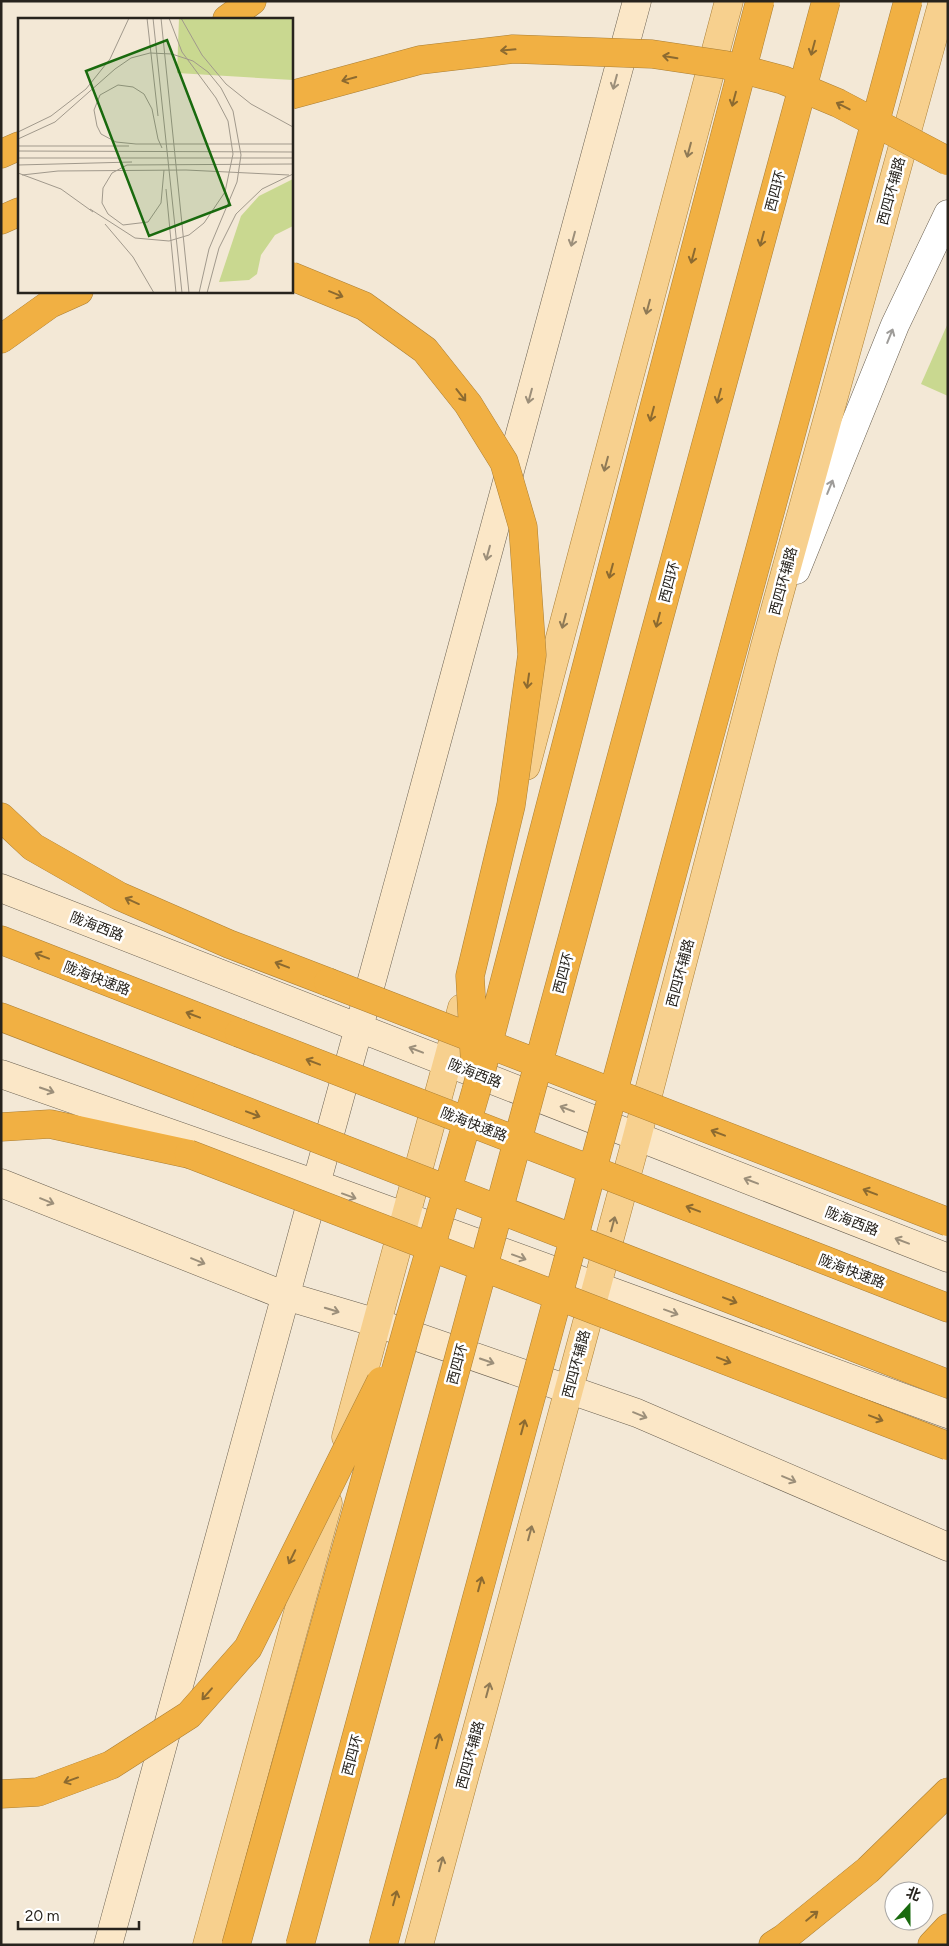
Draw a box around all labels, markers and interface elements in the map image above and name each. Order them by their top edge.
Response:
inset map [18,18,292,292]
one-way arrow [808,40,817,56]
one-way arrow [500,45,516,55]
one-way arrow [663,52,679,62]
one-way arrow [610,74,619,90]
one-way arrow [341,75,357,84]
one-way arrow [729,91,739,107]
one-way arrow [835,100,850,110]
one-way arrow [684,141,693,157]
street label: 西四环辅路 [874,155,909,227]
street label: 西四环 [762,169,789,214]
one-way arrow [568,231,577,247]
one-way arrow [756,231,766,247]
one-way arrow [688,248,698,264]
one-way arrow [328,290,343,300]
one-way arrow [642,298,652,314]
one-way arrow [886,329,896,344]
one-way arrow [525,387,535,403]
one-way arrow [714,387,723,403]
one-way arrow [455,388,466,401]
one-way arrow [647,405,657,421]
one-way arrow [601,456,610,472]
one-way arrow [825,480,835,495]
one-way arrow [483,544,492,560]
street label: 西四环辅路 [766,545,801,617]
street label: 西四环 [656,560,683,605]
one-way arrow [606,563,616,579]
one-way arrow [653,612,663,628]
one-way arrow [559,613,568,629]
one-way arrow [523,673,533,689]
one-way arrow [125,896,140,906]
street label: 陇海西路 [68,908,126,944]
street label: 西四环辅路 [663,937,698,1009]
one-way arrow [35,951,50,960]
street label: 西四环 [550,951,577,996]
street label: 陇海快速路 [61,958,133,999]
one-way arrow [275,959,290,969]
one-way arrow [186,1010,201,1019]
one-way arrow [409,1045,424,1054]
street label: 陇海西路 [446,1055,504,1091]
one-way arrow [306,1057,322,1066]
one-way arrow [39,1086,55,1095]
street label: 陇海快速路 [438,1104,510,1145]
one-way arrow [560,1104,575,1114]
one-way arrow [245,1110,260,1119]
one-way arrow [711,1128,726,1137]
one-way arrow [744,1176,759,1186]
one-way arrow [862,1187,878,1196]
one-way arrow [341,1192,357,1201]
one-way arrow [38,1197,54,1206]
street label: 陇海西路 [823,1203,881,1239]
one-way arrow [686,1204,701,1214]
one-way arrow [609,1217,619,1233]
one-way arrow [895,1235,910,1244]
street label: 陇海快速路 [816,1251,888,1292]
one-way arrow [510,1253,526,1262]
one-way arrow [189,1257,205,1266]
one-way arrow [723,1296,738,1305]
one-way arrow [324,1306,340,1316]
one-way arrow [663,1308,679,1317]
street label: 西四环辅路 [559,1328,594,1400]
street label: 西四环 [444,1342,471,1387]
one-way arrow [716,1356,731,1365]
one-way arrow [479,1357,494,1366]
one-way arrow [632,1410,647,1420]
one-way arrow [868,1414,883,1423]
one-way arrow [518,1420,528,1436]
one-way arrow [781,1474,796,1484]
one-way arrow [526,1526,536,1542]
one-way arrow [287,1549,296,1564]
one-way arrow [476,1576,485,1592]
one-way arrow [483,1683,493,1699]
one-way arrow [201,1688,213,1701]
street label: 西四环辅路 [453,1719,488,1791]
street label: 西四环 [339,1733,366,1778]
one-way arrow [434,1733,443,1749]
one-way arrow [64,1776,79,1785]
one-way arrow [436,1856,446,1872]
north arrow [884,1881,934,1931]
text: 北 [904,1884,923,1905]
one-way arrow [391,1890,401,1906]
scale bar [18,1898,139,1930]
text: 20 m [25,1907,59,1925]
one-way arrow [805,1910,818,1921]

